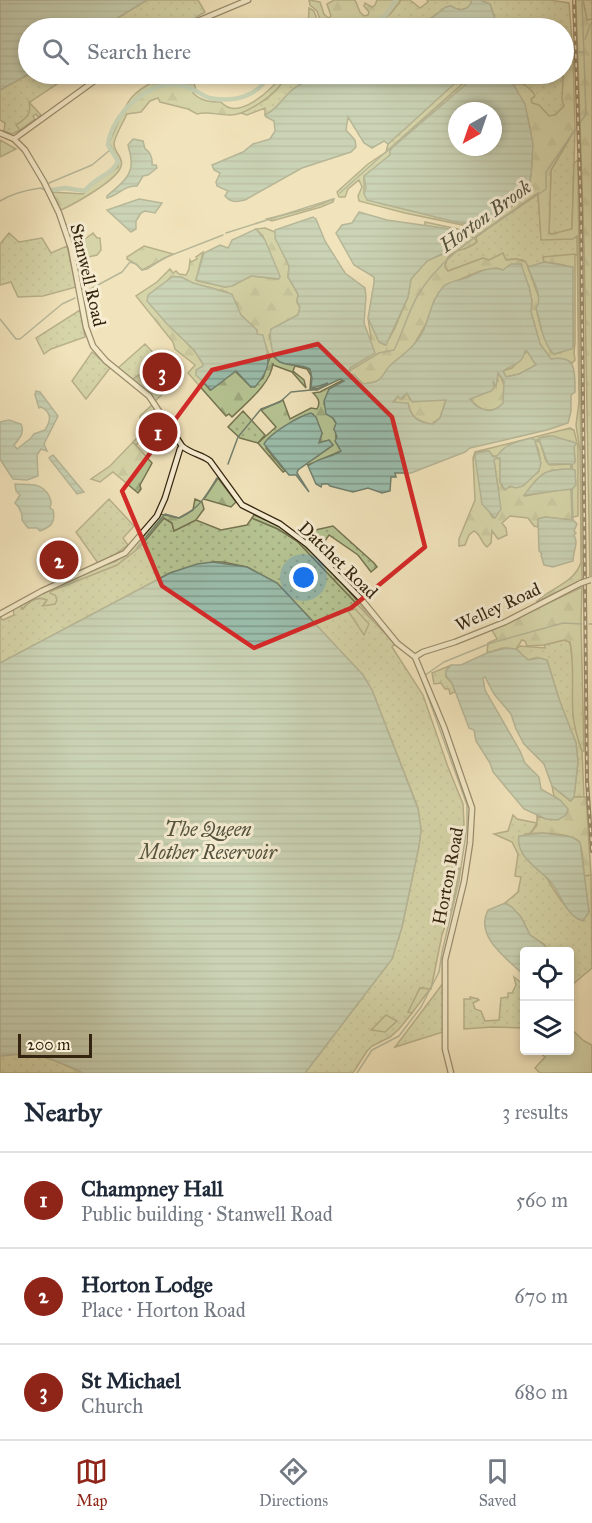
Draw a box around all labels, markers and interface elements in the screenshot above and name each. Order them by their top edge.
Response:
search box [18,18,574,84]
icon: search [39,35,72,68]
text: Search here [87,38,191,65]
north arrow [448,102,502,156]
water label: Horton Brook [434,175,536,258]
street label: Stanwell Road [65,221,111,329]
pin: 3 [142,350,182,394]
pin: 1 [138,410,178,454]
street label: Datchet Road [294,517,382,603]
pin: 2 [40,538,78,582]
your location [289,563,318,592]
street label: Welley Road [452,578,544,636]
water label: The Queen Mother Reservoir [137,817,278,864]
street label: Horton Road [428,825,468,927]
map controls [520,947,574,1055]
button: locate [520,947,574,1001]
button: layers [520,1001,574,1055]
scale bar [18,1031,92,1058]
text: 200 m [27,1035,70,1054]
text: Nearby [24,1096,102,1128]
text: 3 results [502,1100,568,1124]
text: Champney Hall [81,1175,223,1202]
text: 1 [40,1188,47,1212]
text: 560 m [516,1188,568,1212]
text: Public building · Stanwell Road [81,1202,333,1226]
text: Horton Lodge [81,1271,213,1298]
text: 2 [39,1284,48,1308]
text: 670 m [514,1284,568,1308]
text: Place · Horton Road [81,1298,246,1322]
text: St Michael [81,1367,181,1394]
text: 3 [40,1380,48,1404]
text: 680 m [514,1380,568,1404]
text: Church [81,1394,143,1418]
tab: Map [75,1455,108,1510]
tab: Directions [259,1455,328,1510]
tab: Saved [479,1455,517,1510]

